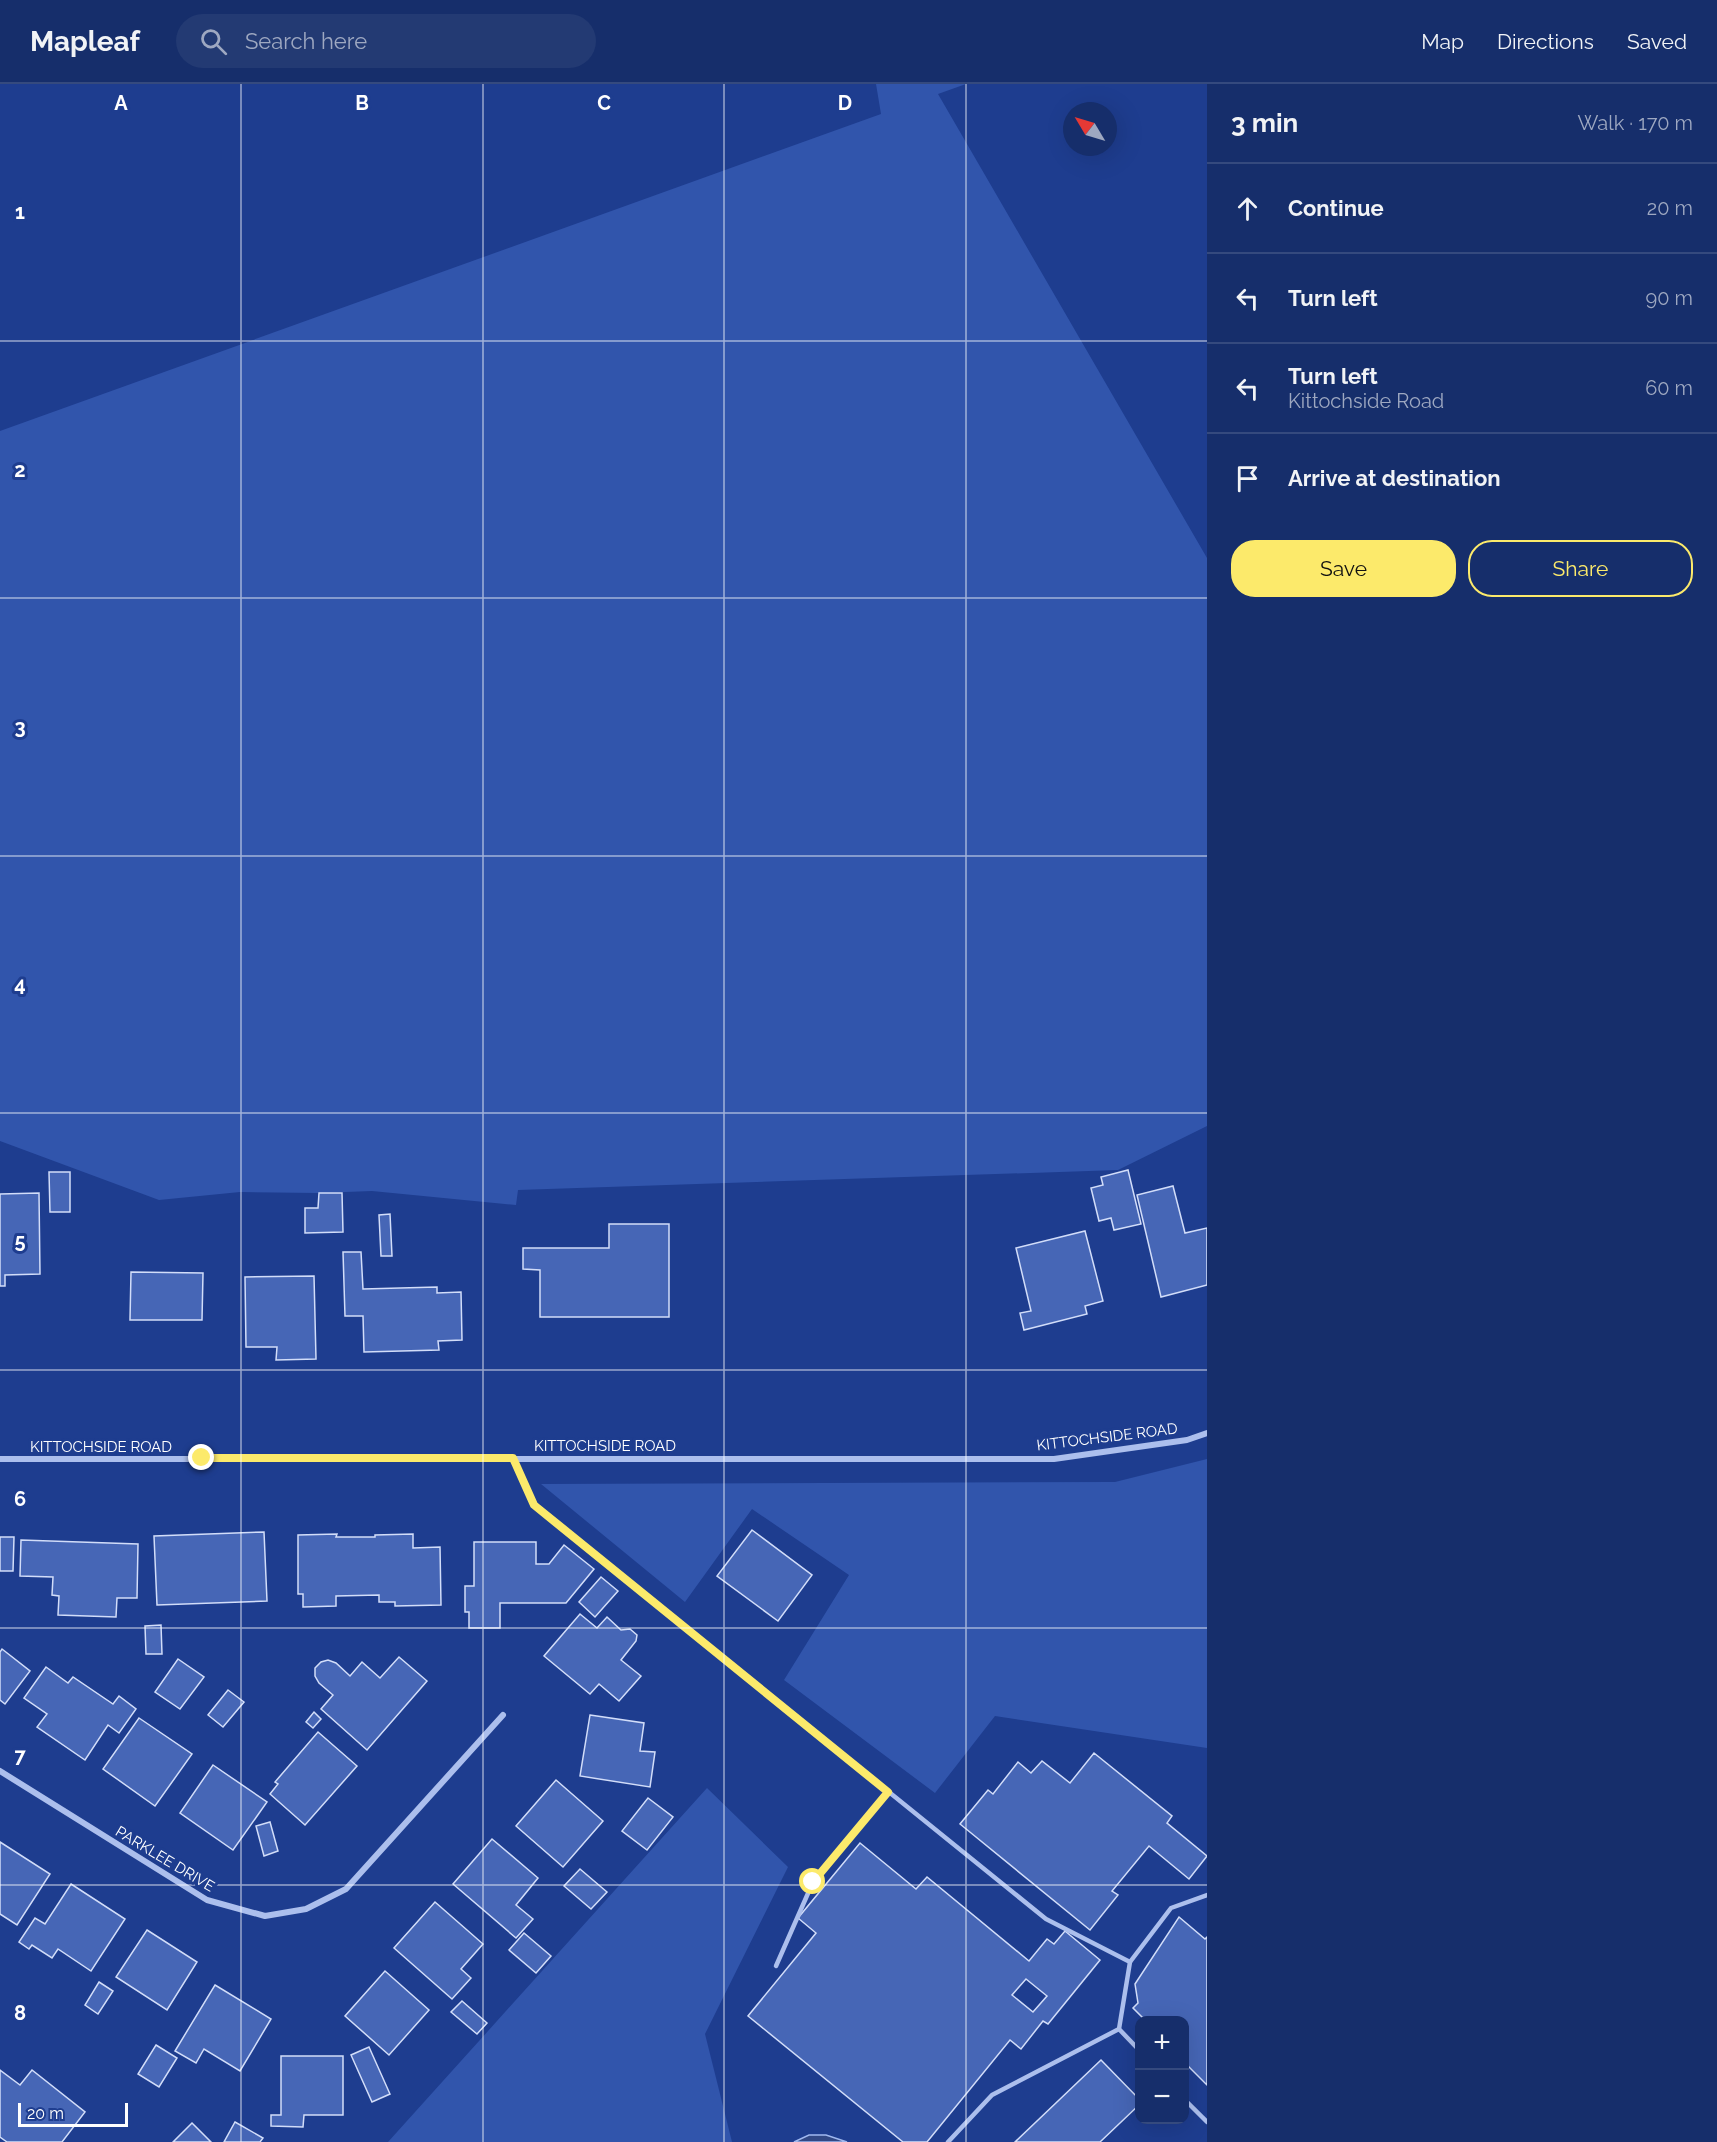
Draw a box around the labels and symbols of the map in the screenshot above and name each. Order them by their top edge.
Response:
text: A [114,91,128,115]
text: B [355,91,369,115]
text: C [597,91,611,115]
text: D [838,91,852,115]
north arrow [1063,102,1117,156]
text: 1 [15,200,25,224]
text: 2 [14,458,26,482]
text: 3 [14,715,26,739]
text: 4 [14,972,26,996]
text: 5 [14,1229,26,1253]
street label: KITTOCHSIDE ROAD [1035,1419,1179,1455]
street label: KITTOCHSIDE ROAD [534,1437,676,1455]
street label: KITTOCHSIDE ROAD [30,1438,172,1456]
route end [188,1444,214,1470]
text: 6 [14,1487,26,1511]
text: 7 [14,1744,26,1768]
street label: PARKLEE DRIVE [112,1822,218,1896]
route start [799,1868,825,1894]
text: 8 [14,2001,26,2025]
scale bar [18,2100,128,2128]

